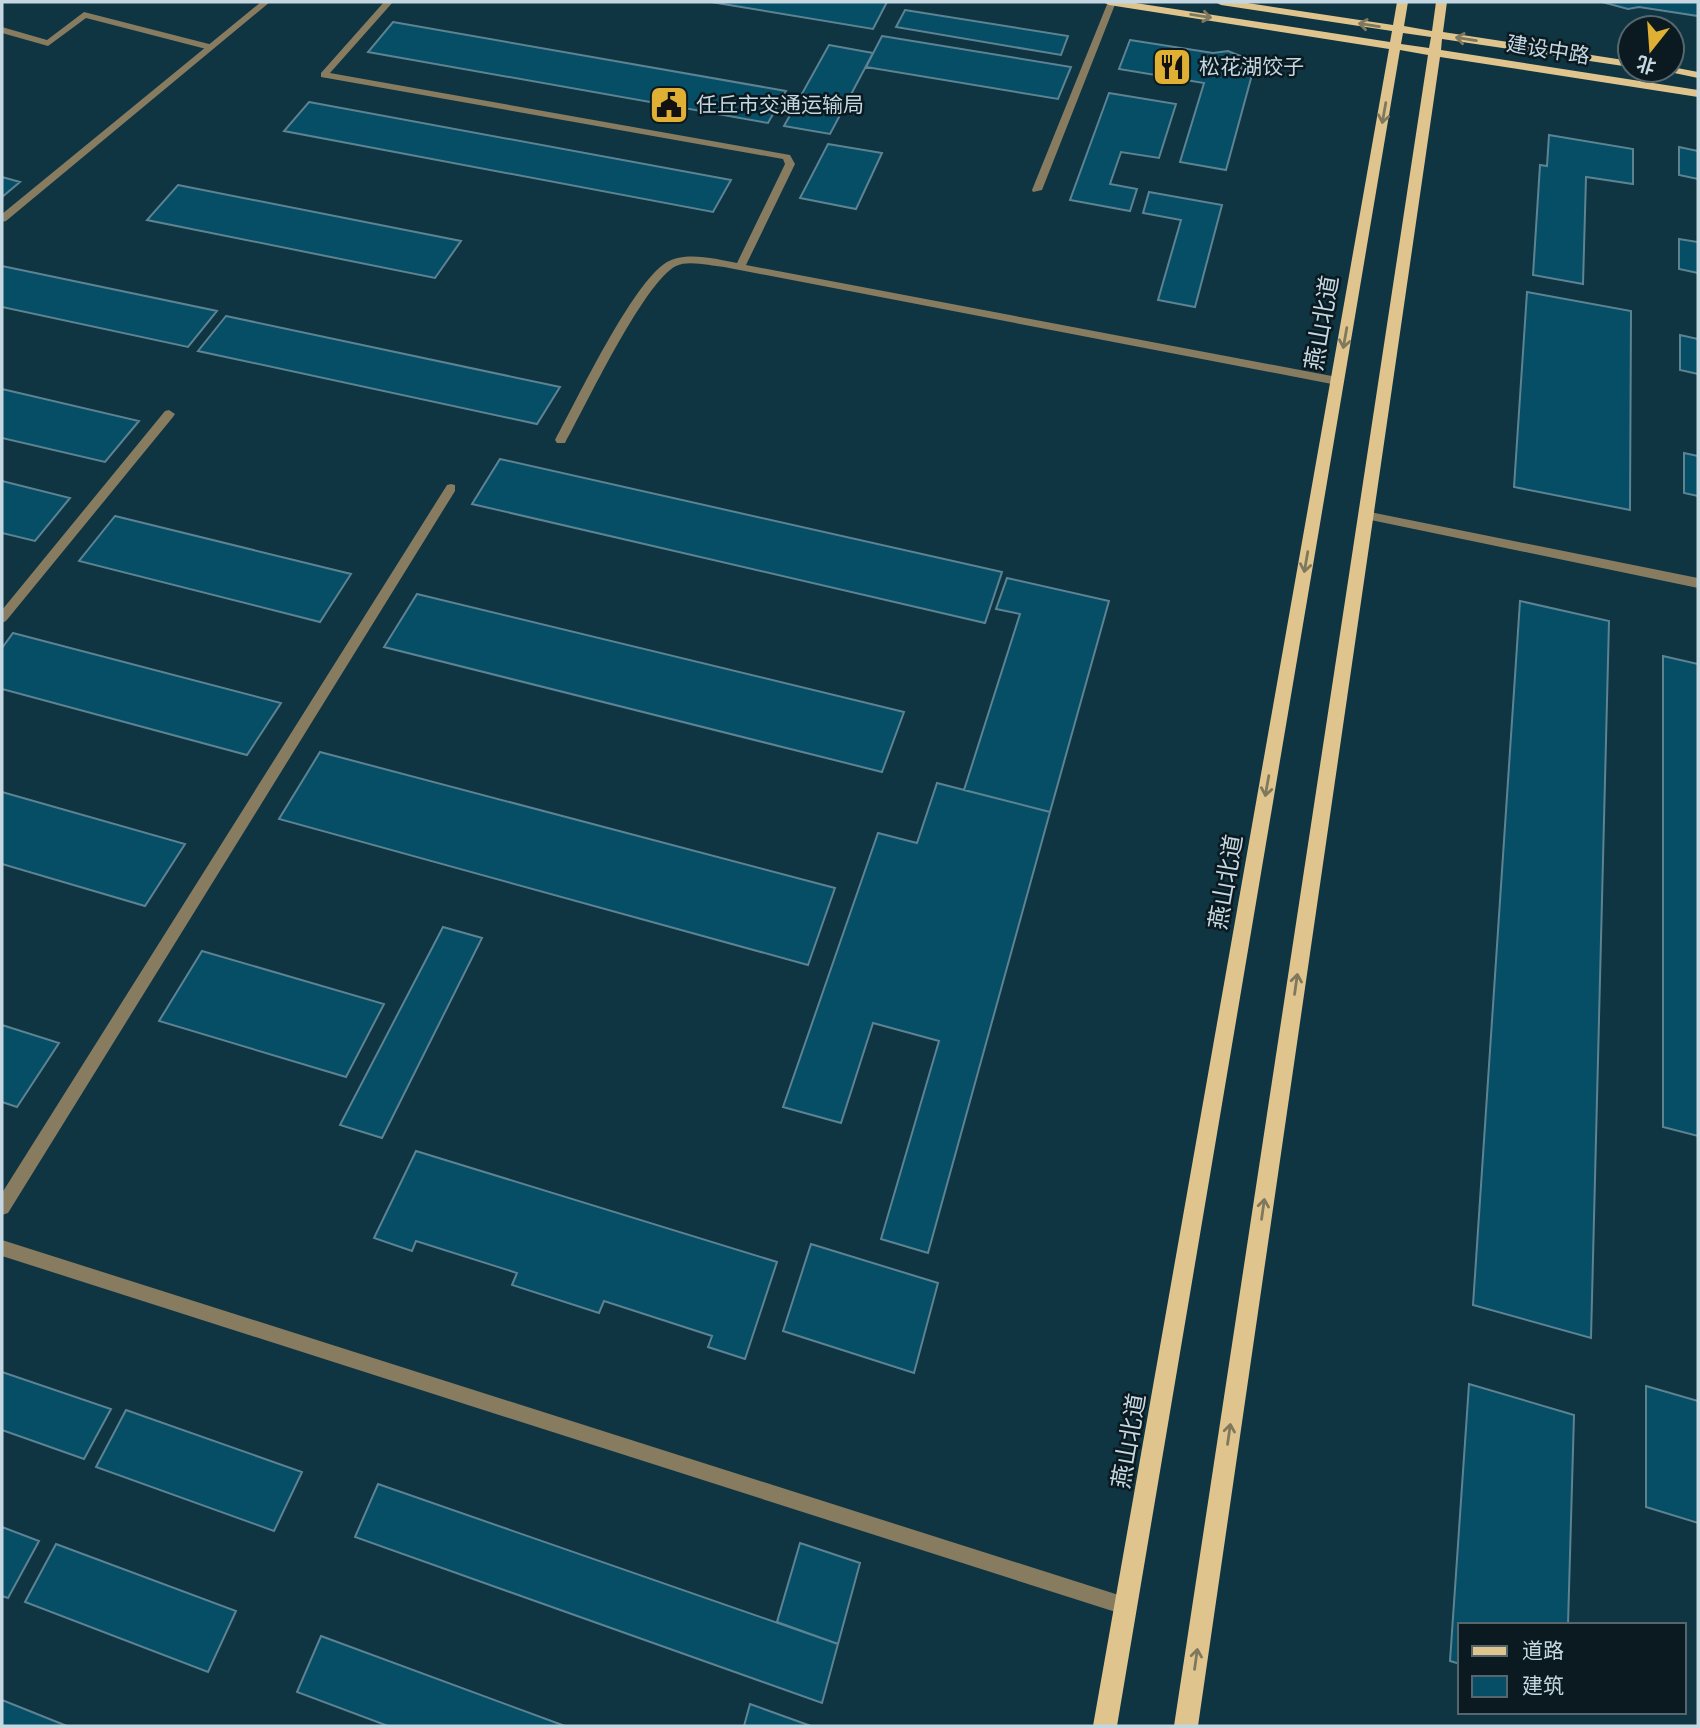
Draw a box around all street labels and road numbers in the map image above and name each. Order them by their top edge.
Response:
street label: 建设中路 [1505,30,1592,68]
street label: 燕山北道 [1298,273,1344,373]
street label: 燕山北道 [1202,832,1248,932]
street label: 燕山北道 [1105,1391,1151,1491]

